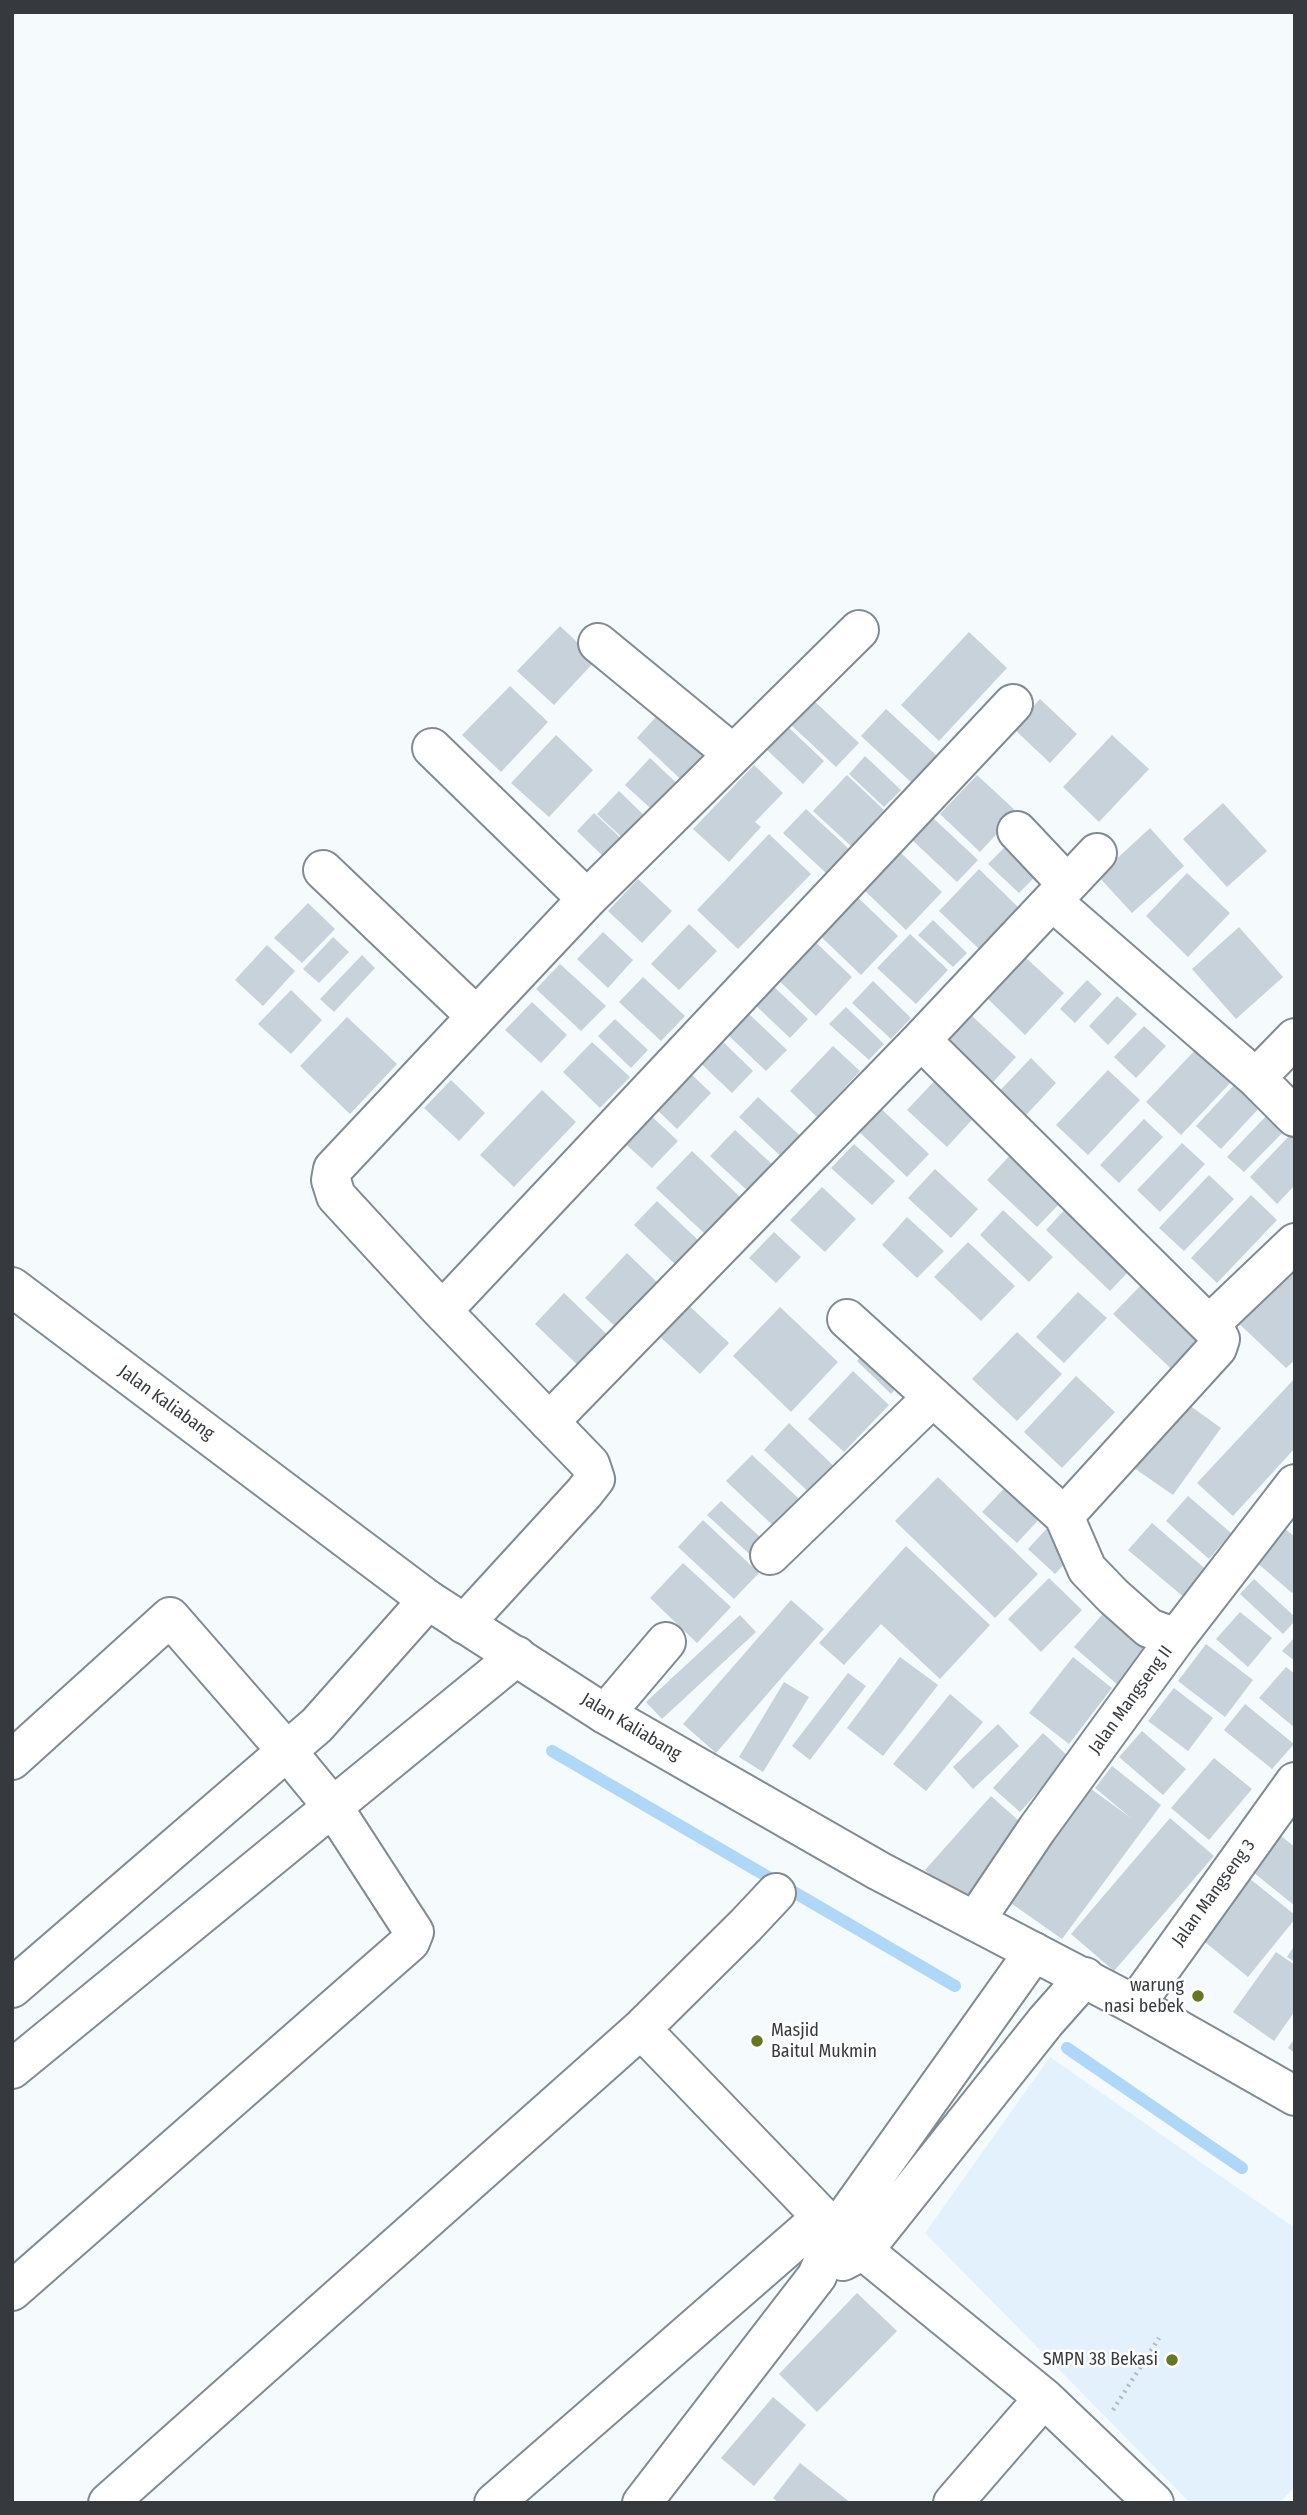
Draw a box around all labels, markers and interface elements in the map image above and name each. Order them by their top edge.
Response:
street label: Jalan Kaliabang [114,1361,218,1445]
street label: Jalan Mangseng II [1085,1642,1177,1758]
street label: Jalan Kaliabang [577,1689,685,1765]
street label: Jalan Mangseng 3 [1168,1835,1260,1951]
place label: warung nasi bebek [1104,1975,1184,2018]
marker: warung nasi bebek [1190,1988,1206,2004]
place label: Masjid Baitul Mukmin [771,2020,877,2062]
marker: Masjid Baitul Mukmin [749,2033,765,2049]
place label: SMPN 38 Bekasi [1043,2349,1158,2371]
marker: SMPN 38 Bekasi [1164,2352,1180,2368]

